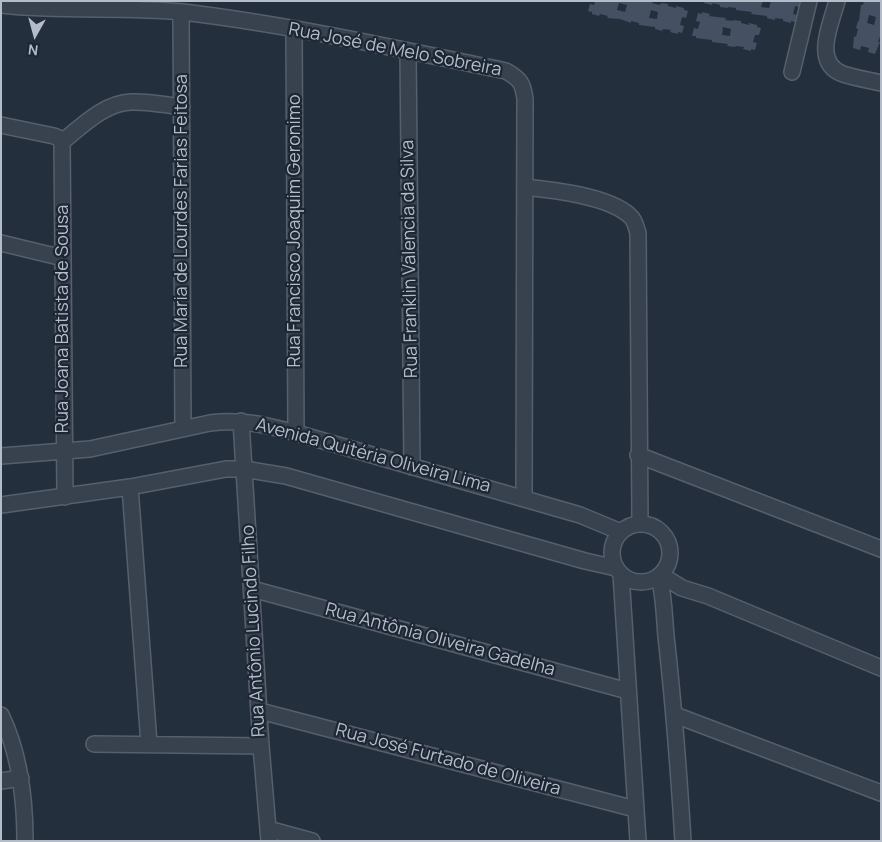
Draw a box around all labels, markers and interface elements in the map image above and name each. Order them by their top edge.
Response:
north arrow [10,10,60,60]
street label: Rua José de Melo Sobreira [287,19,503,81]
text: N [27,40,39,60]
street label: Rua Maria de Lourdes Farias Feitosa [171,74,193,368]
street label: Rua Francisco Joaquim Geronimo [284,94,306,368]
street label: Rua Franklin Valencia da Silva [397,140,423,378]
street label: Rua Joana Batista de Sousa [52,205,74,433]
street label: Avenida Quitéria Oliveira Lima [253,414,493,498]
street label: Rua Antônio Lucindo Filho [238,524,270,738]
street label: Rua Antônia Oliveira Gadelha [323,599,557,681]
street label: Rua José Furtado de Oliveira [333,720,563,800]

